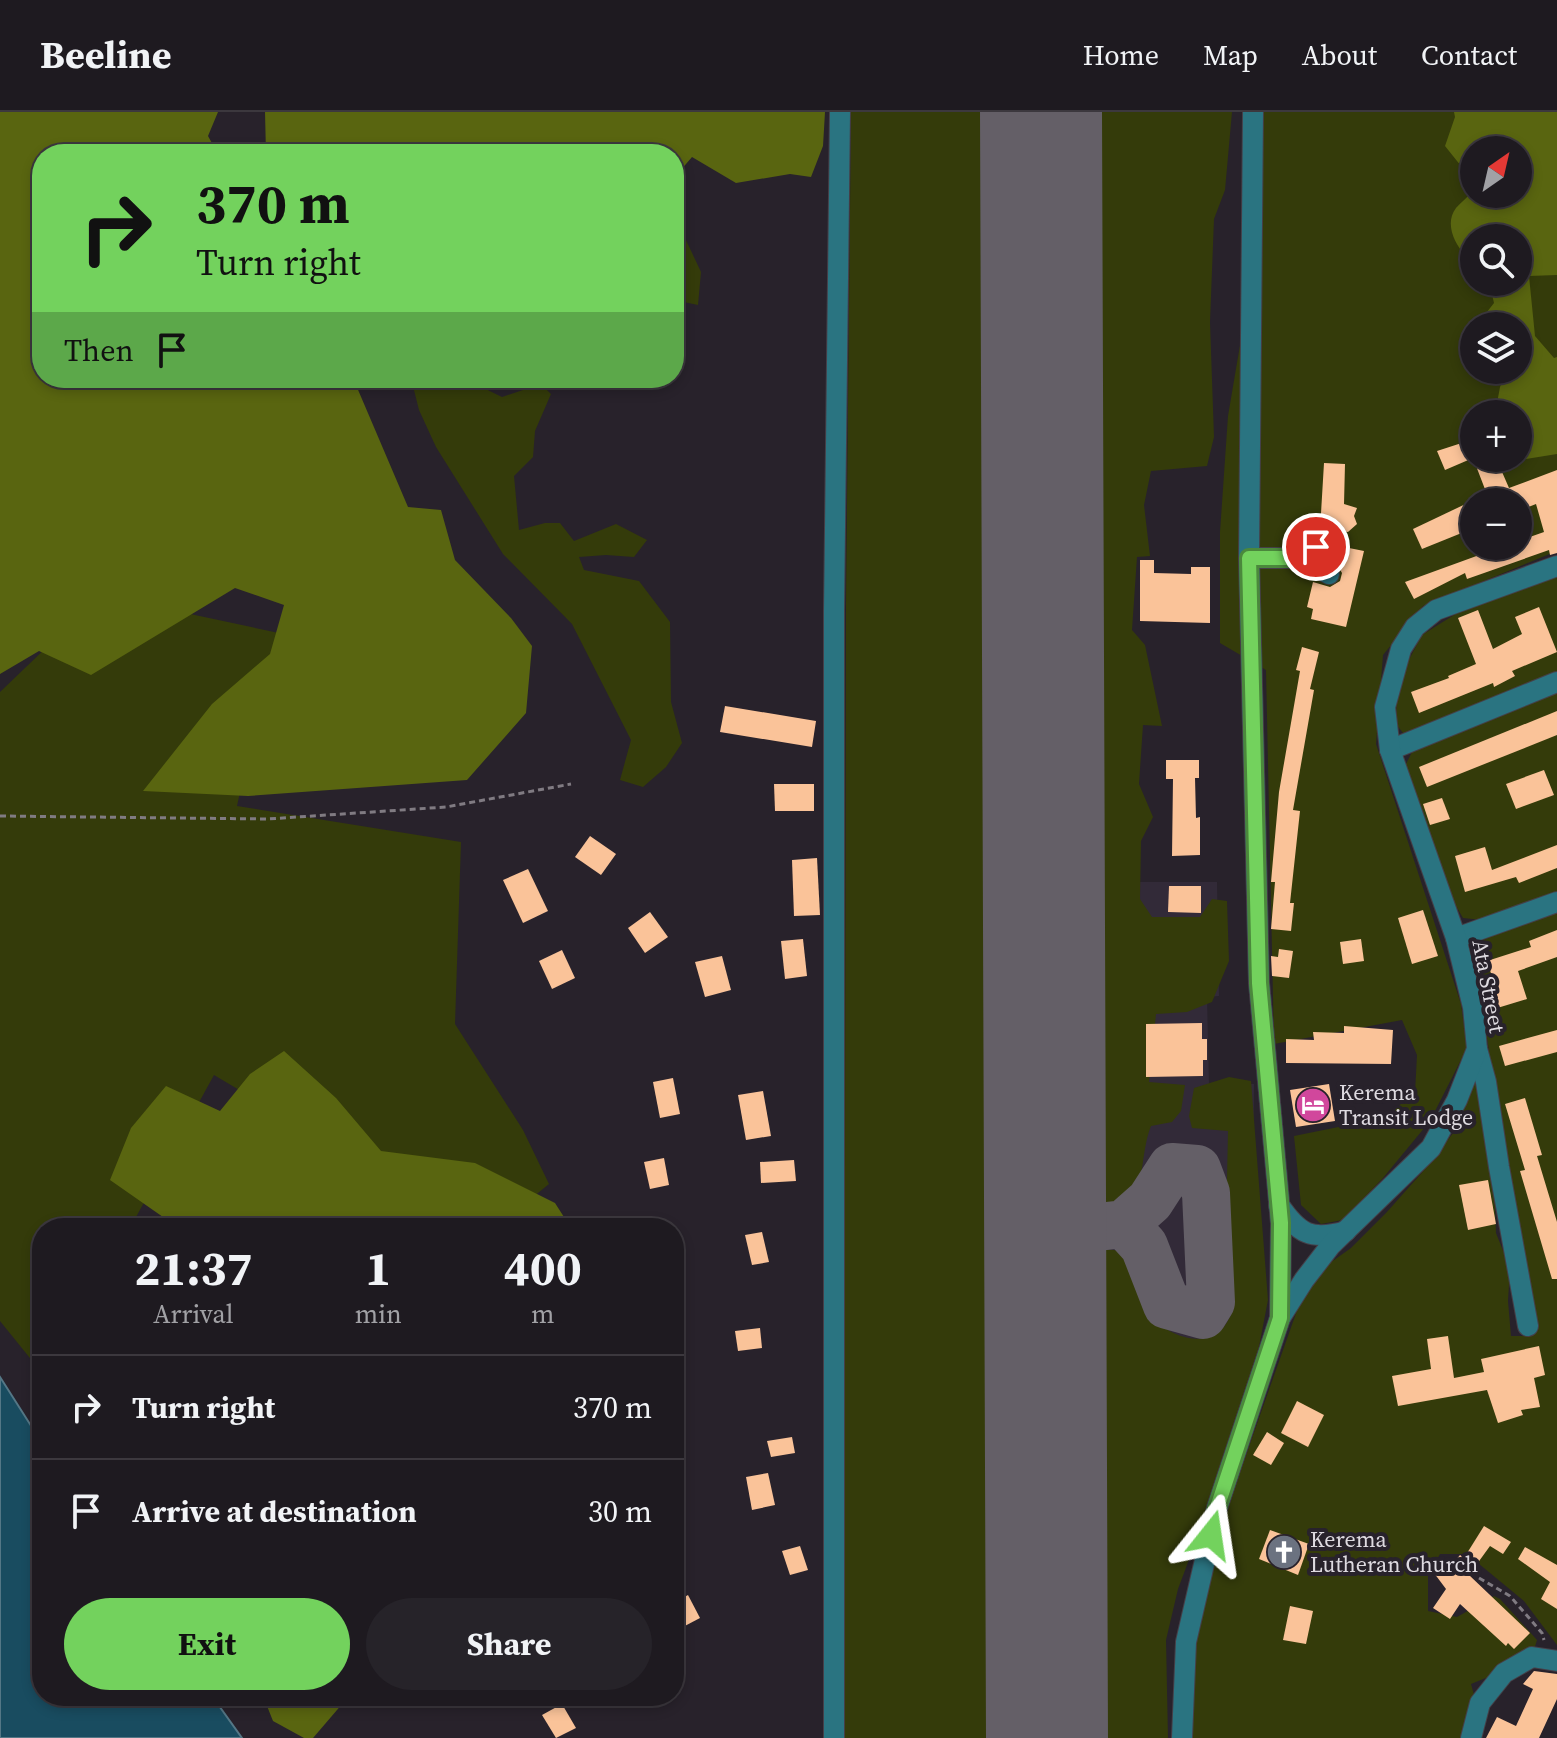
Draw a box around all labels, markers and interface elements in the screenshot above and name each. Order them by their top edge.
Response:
text: Beeline [40,29,171,81]
text: Home [1083,36,1159,74]
text: Map [1203,36,1258,74]
text: About [1302,36,1377,74]
text: Contact [1421,36,1517,74]
north arrow [1460,136,1532,208]
map controls [1460,136,1532,560]
text: 370 m [196,165,350,242]
icon: right [64,176,168,280]
button: search [1460,224,1532,296]
text: Turn right [196,238,361,287]
button: layers [1460,312,1532,384]
icon: arrive [150,328,194,372]
text: Then [64,330,134,371]
button: + [1460,400,1532,472]
button: − [1460,488,1532,560]
pin [1282,513,1350,581]
icon: arrive [1294,525,1338,569]
street label: Ata Street [1465,937,1513,1036]
place label: Kerema Transit Lodge [1339,1077,1473,1132]
hotel icon: Kerema Transit Lodge [1294,1086,1332,1124]
text: 21:37 [134,1235,253,1301]
text: 1 [365,1235,391,1301]
text: 400 [504,1235,582,1301]
text: Arrival [153,1296,234,1332]
text: min [355,1296,402,1332]
text: m [531,1296,555,1332]
icon: right [64,1385,108,1429]
text: Turn right [132,1387,275,1428]
text: 370 m [573,1387,652,1428]
icon: arrive [64,1489,108,1533]
text: Arrive at destination [132,1491,417,1532]
text: 30 m [588,1491,652,1532]
position arrow [1169,1493,1253,1577]
place label: Kerema Lutheran Church [1310,1524,1478,1579]
church icon: Kerema Lutheran Church [1265,1533,1303,1571]
button: Exit [64,1598,350,1690]
button: Share [366,1598,652,1690]

